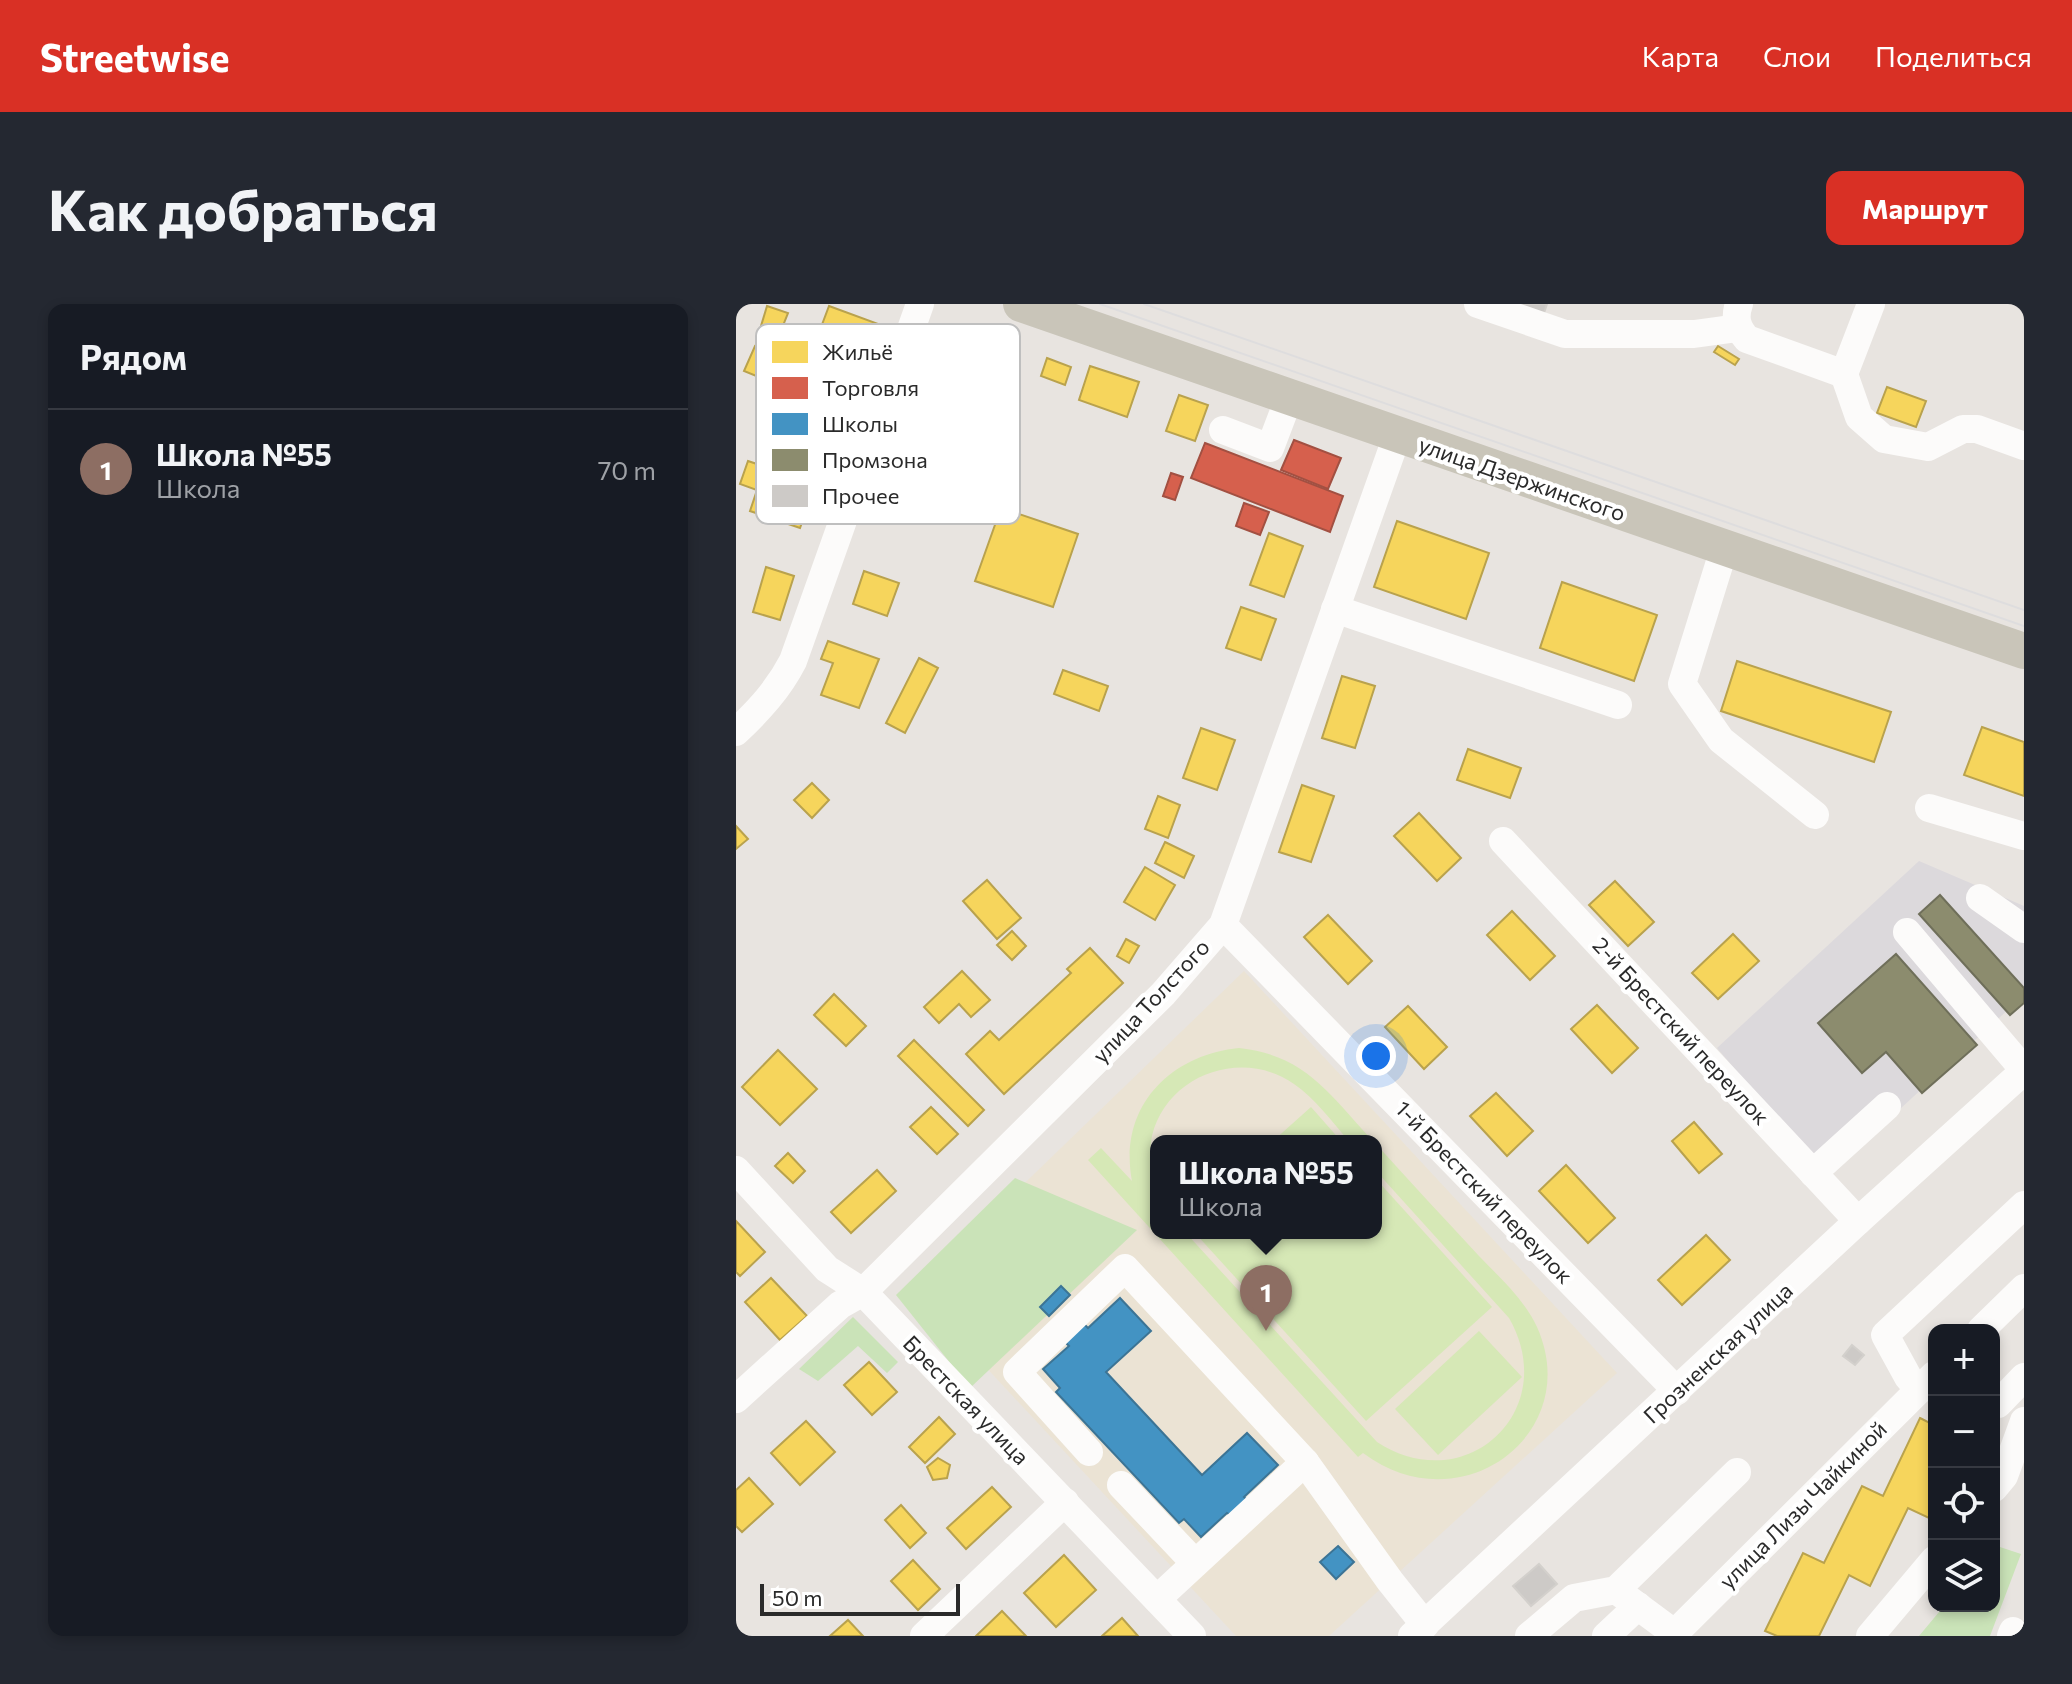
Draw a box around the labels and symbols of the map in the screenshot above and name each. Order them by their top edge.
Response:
legend [756,324,1020,524]
text: Жильё [822,338,893,365]
text: Торговля [822,374,919,401]
text: Школы [822,410,898,437]
street label: улица Дзержинского [1415,430,1629,527]
text: Промзона [822,446,928,473]
text: Прочее [822,482,899,509]
street label: 2-й Брестский переулок [1587,931,1775,1130]
street label: улица Толстого [1086,933,1215,1068]
your location [1356,1036,1396,1076]
street label: 1-й Брестский переулок [1390,1095,1579,1289]
pin: 1 [1240,1265,1292,1331]
street label: Грозненская улица [1638,1277,1798,1429]
street label: Брестская улица [898,1329,1035,1470]
street label: улица Лизы Чайкиной [1713,1415,1892,1594]
scale bar [760,1580,960,1616]

